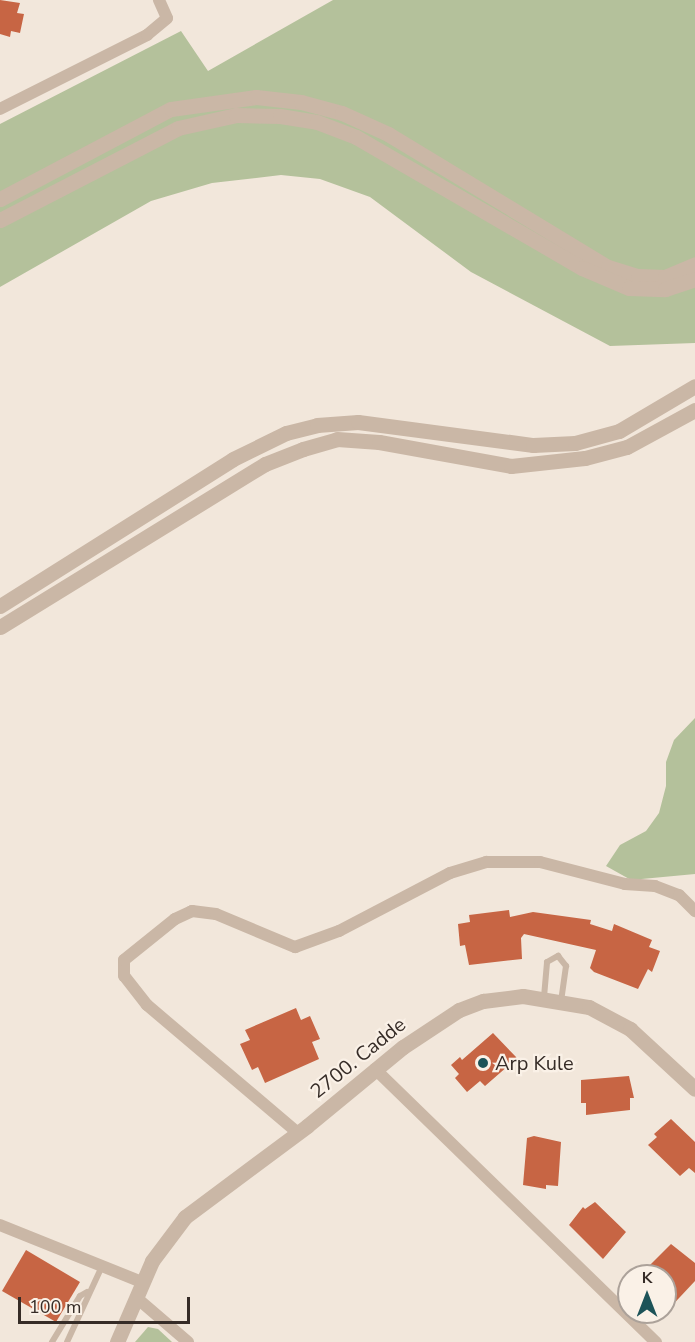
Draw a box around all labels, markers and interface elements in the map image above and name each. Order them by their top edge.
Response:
street label: 2700. Cadde [306,1012,410,1104]
place label: Arp Kule [495,1051,574,1075]
marker: Arp Kule [476,1056,490,1070]
north arrow [617,1264,677,1324]
text: K [642,1267,652,1289]
scale bar [21,1285,194,1323]
text: 100 m [29,1295,81,1319]

